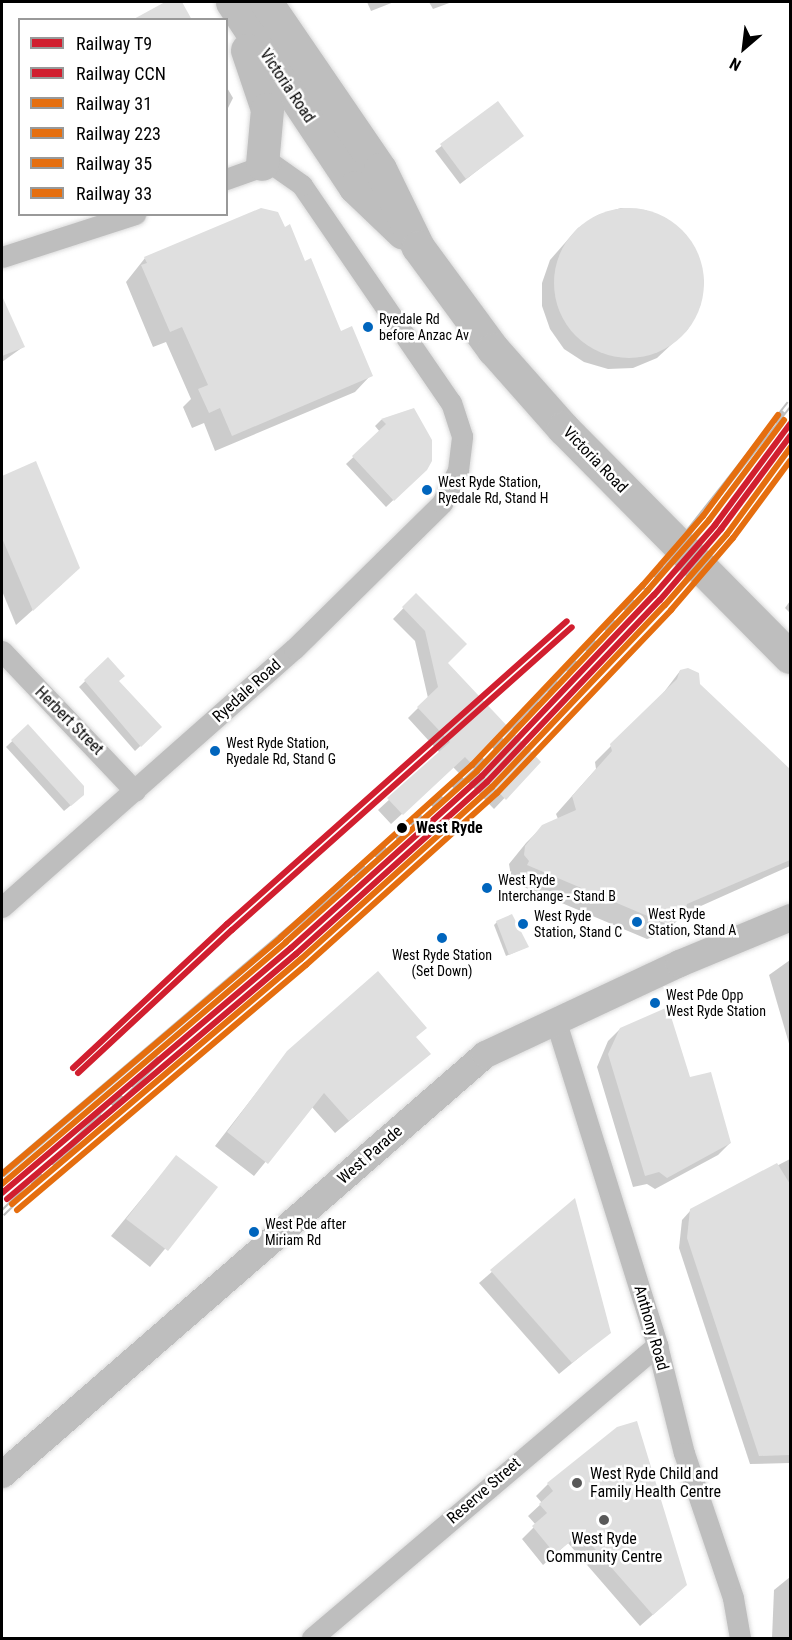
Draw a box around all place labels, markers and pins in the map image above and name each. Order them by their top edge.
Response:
place label: Ryedale Rd before Anzac Av [379,311,469,344]
marker: Ryedale Rd before Anzac Av [362,321,374,333]
place label: West Ryde Station, Ryedale Rd, Stand H [438,474,548,506]
marker: West Ryde Station, Ryedale Rd, Stand H [421,484,433,496]
place label: West Ryde Station, Ryedale Rd, Stand G [226,735,336,768]
marker: West Ryde Station, Ryedale Rd, Stand G [209,745,221,757]
place label: West Ryde [416,818,483,838]
marker: West Ryde [393,819,411,837]
place label: West Ryde Interchange - Stand B [498,872,616,904]
marker: West Ryde Interchange - Stand B [481,882,493,894]
place label: West Ryde Station, Stand A [648,906,736,939]
place label: West Ryde Station, Stand C [534,908,622,940]
marker: West Ryde Station, Stand A [631,916,643,928]
marker: West Ryde Station, Stand C [517,918,529,930]
marker: West Ryde Station (Set Down) [436,932,448,944]
place label: West Ryde Station (Set Down) [392,947,492,980]
place label: West Pde Opp West Ryde Station [666,987,766,1020]
marker: West Pde Opp West Ryde Station [649,997,661,1009]
place label: West Pde after Miriam Rd [265,1216,346,1248]
marker: West Pde after Miriam Rd [248,1226,260,1238]
place label: West Ryde Child and Family Health Centre [590,1464,721,1502]
marker: West Ryde Child and Family Health Centre [568,1474,586,1492]
marker: West Ryde Community Centre [597,1513,611,1527]
place label: West Ryde Community Centre [546,1529,662,1567]

